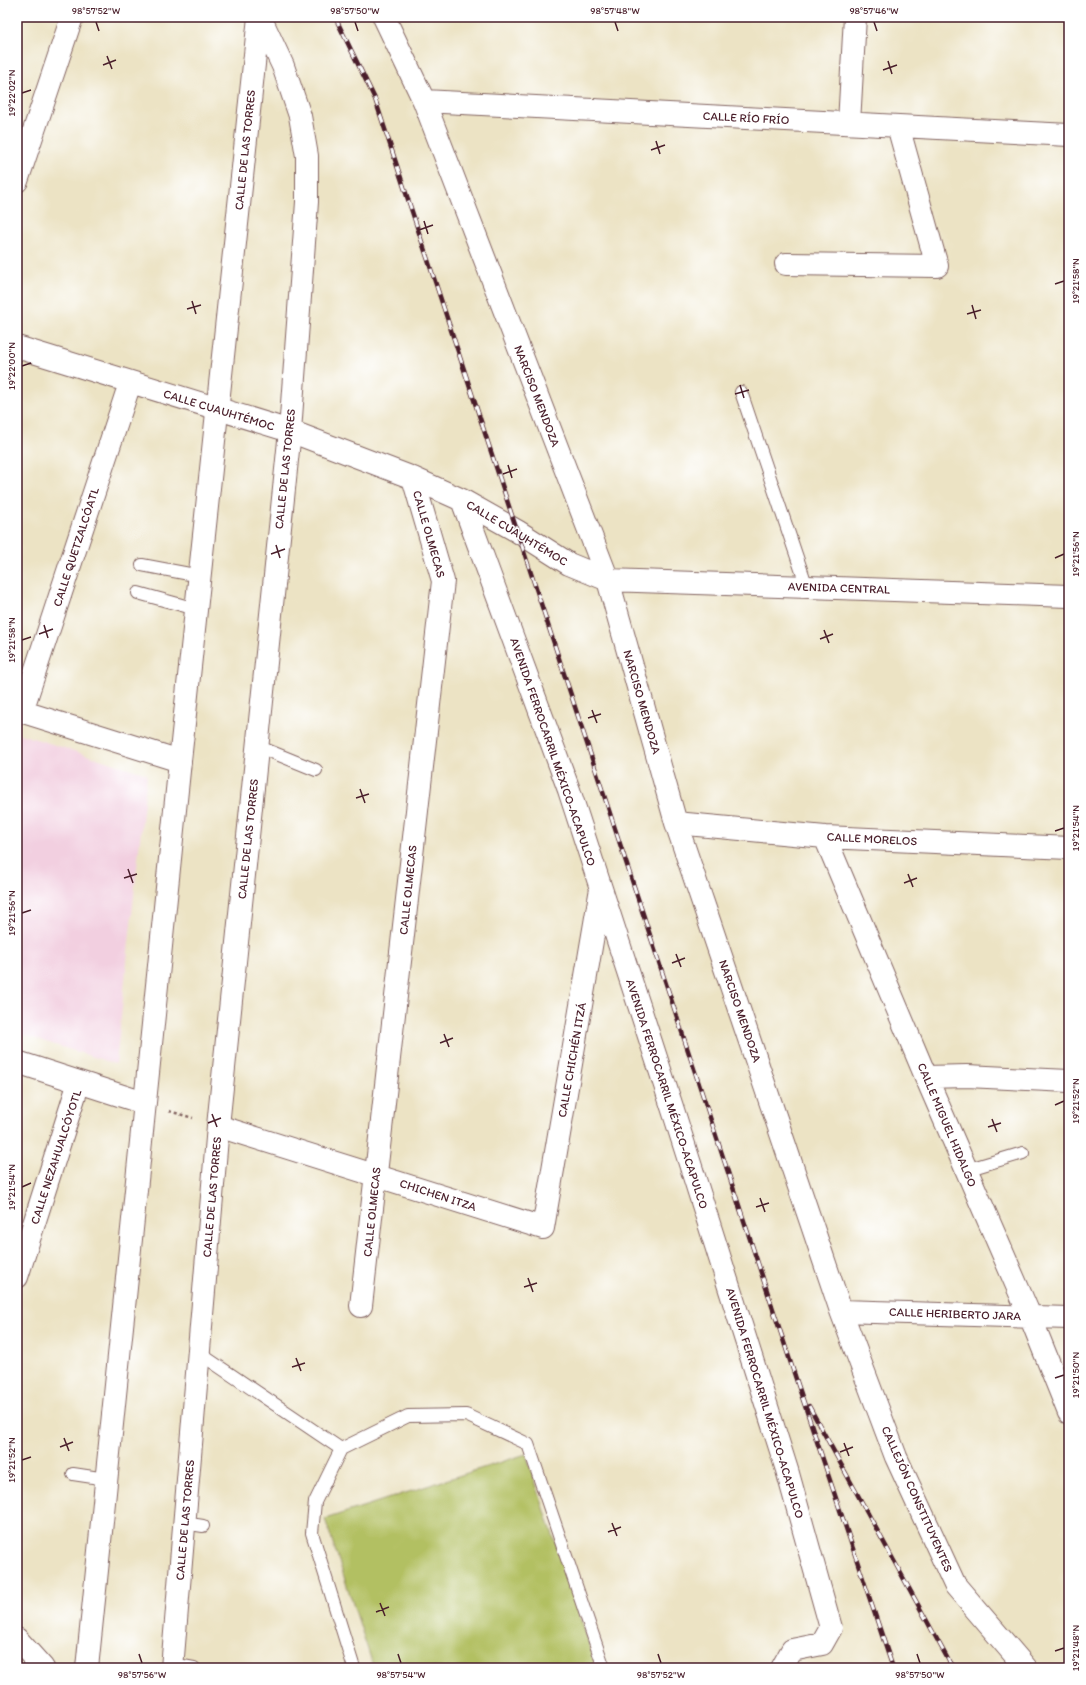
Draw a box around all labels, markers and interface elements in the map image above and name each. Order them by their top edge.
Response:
text: 98°57'52"W [72,4,121,17]
text: 98°57'50"W [330,4,380,17]
text: 98°57'48"W [590,4,640,17]
text: 98°57'46"W [849,4,899,17]
text: 19°22'02"N [5,69,18,117]
street label: CALLE DE LAS TORRES [232,89,258,211]
street label: CALLE RÍO FRÍO [702,109,790,127]
text: 19°21'58"N [1069,258,1082,304]
text: 19°22'00"N [5,342,18,390]
street label: NARCISO MENDOZA [511,343,563,449]
street label: CALLE CUAUHTÉMOC [162,386,277,434]
street label: CALLE DE LAS TORRES [272,408,298,530]
street label: CALLE QUETZALCÓATL [50,486,102,608]
street label: CALLE OLMECAS [410,489,448,579]
street label: CALLE CUAUHTÉMOC [464,497,570,569]
text: 19°21'56"N [1069,531,1082,577]
street label: AVENIDA CENTRAL [788,579,890,597]
text: 19°21'58"N [5,617,18,663]
street label: AVENIDA FERROCARRIL MÉXICO-ACAPULCO [507,636,599,868]
street label: NARCISO MENDOZA [620,648,664,756]
street label: CALLE DE LAS TORRES [235,778,261,900]
text: 19°21'54"N [1069,805,1082,851]
street label: CALLE MORELOS [826,830,918,848]
street label: CALLE OLMECAS [396,844,420,936]
text: 19°21'56"N [5,890,18,936]
street label: NARCISO MENDOZA [716,958,764,1064]
street label: AVENIDA FERROCARRIL MÉXICO-ACAPULCO [623,977,711,1211]
street label: CALLE CHICHÉN ITZÁ [555,1001,589,1119]
street label: CALLE MIGUEL HIDALGO [914,1061,980,1190]
text: 19°21'52"N [1069,1078,1082,1124]
street label: CALLE NEZAHUALCÓYOTL [28,1088,84,1226]
street label: CALLE DE LAS TORRES [200,1136,224,1258]
text: 19°21'54"N [5,1164,18,1210]
street label: CALLE OLMECAS [360,1166,384,1258]
street label: CHICHEN ITZA [398,1176,478,1214]
street label: AVENIDA FERROCARRIL MÉXICO-ACAPULCO [723,1286,807,1520]
street label: CALLE HERIBERTO JARA [889,1305,1022,1323]
text: 19°21'50"N [1069,1352,1082,1398]
street label: CALLEJÓN CONSTITUYENTES [878,1424,956,1574]
text: 19°21'52"N [5,1437,18,1483]
street label: CALLE DE LAS TORRES [173,1459,197,1581]
text: 19°21'48"N [1069,1625,1082,1671]
text: 98°57'56"W [118,1668,167,1681]
text: 98°57'54"W [376,1668,426,1681]
text: 98°57'52"W [637,1668,686,1681]
text: 98°57'50"W [895,1668,945,1681]

